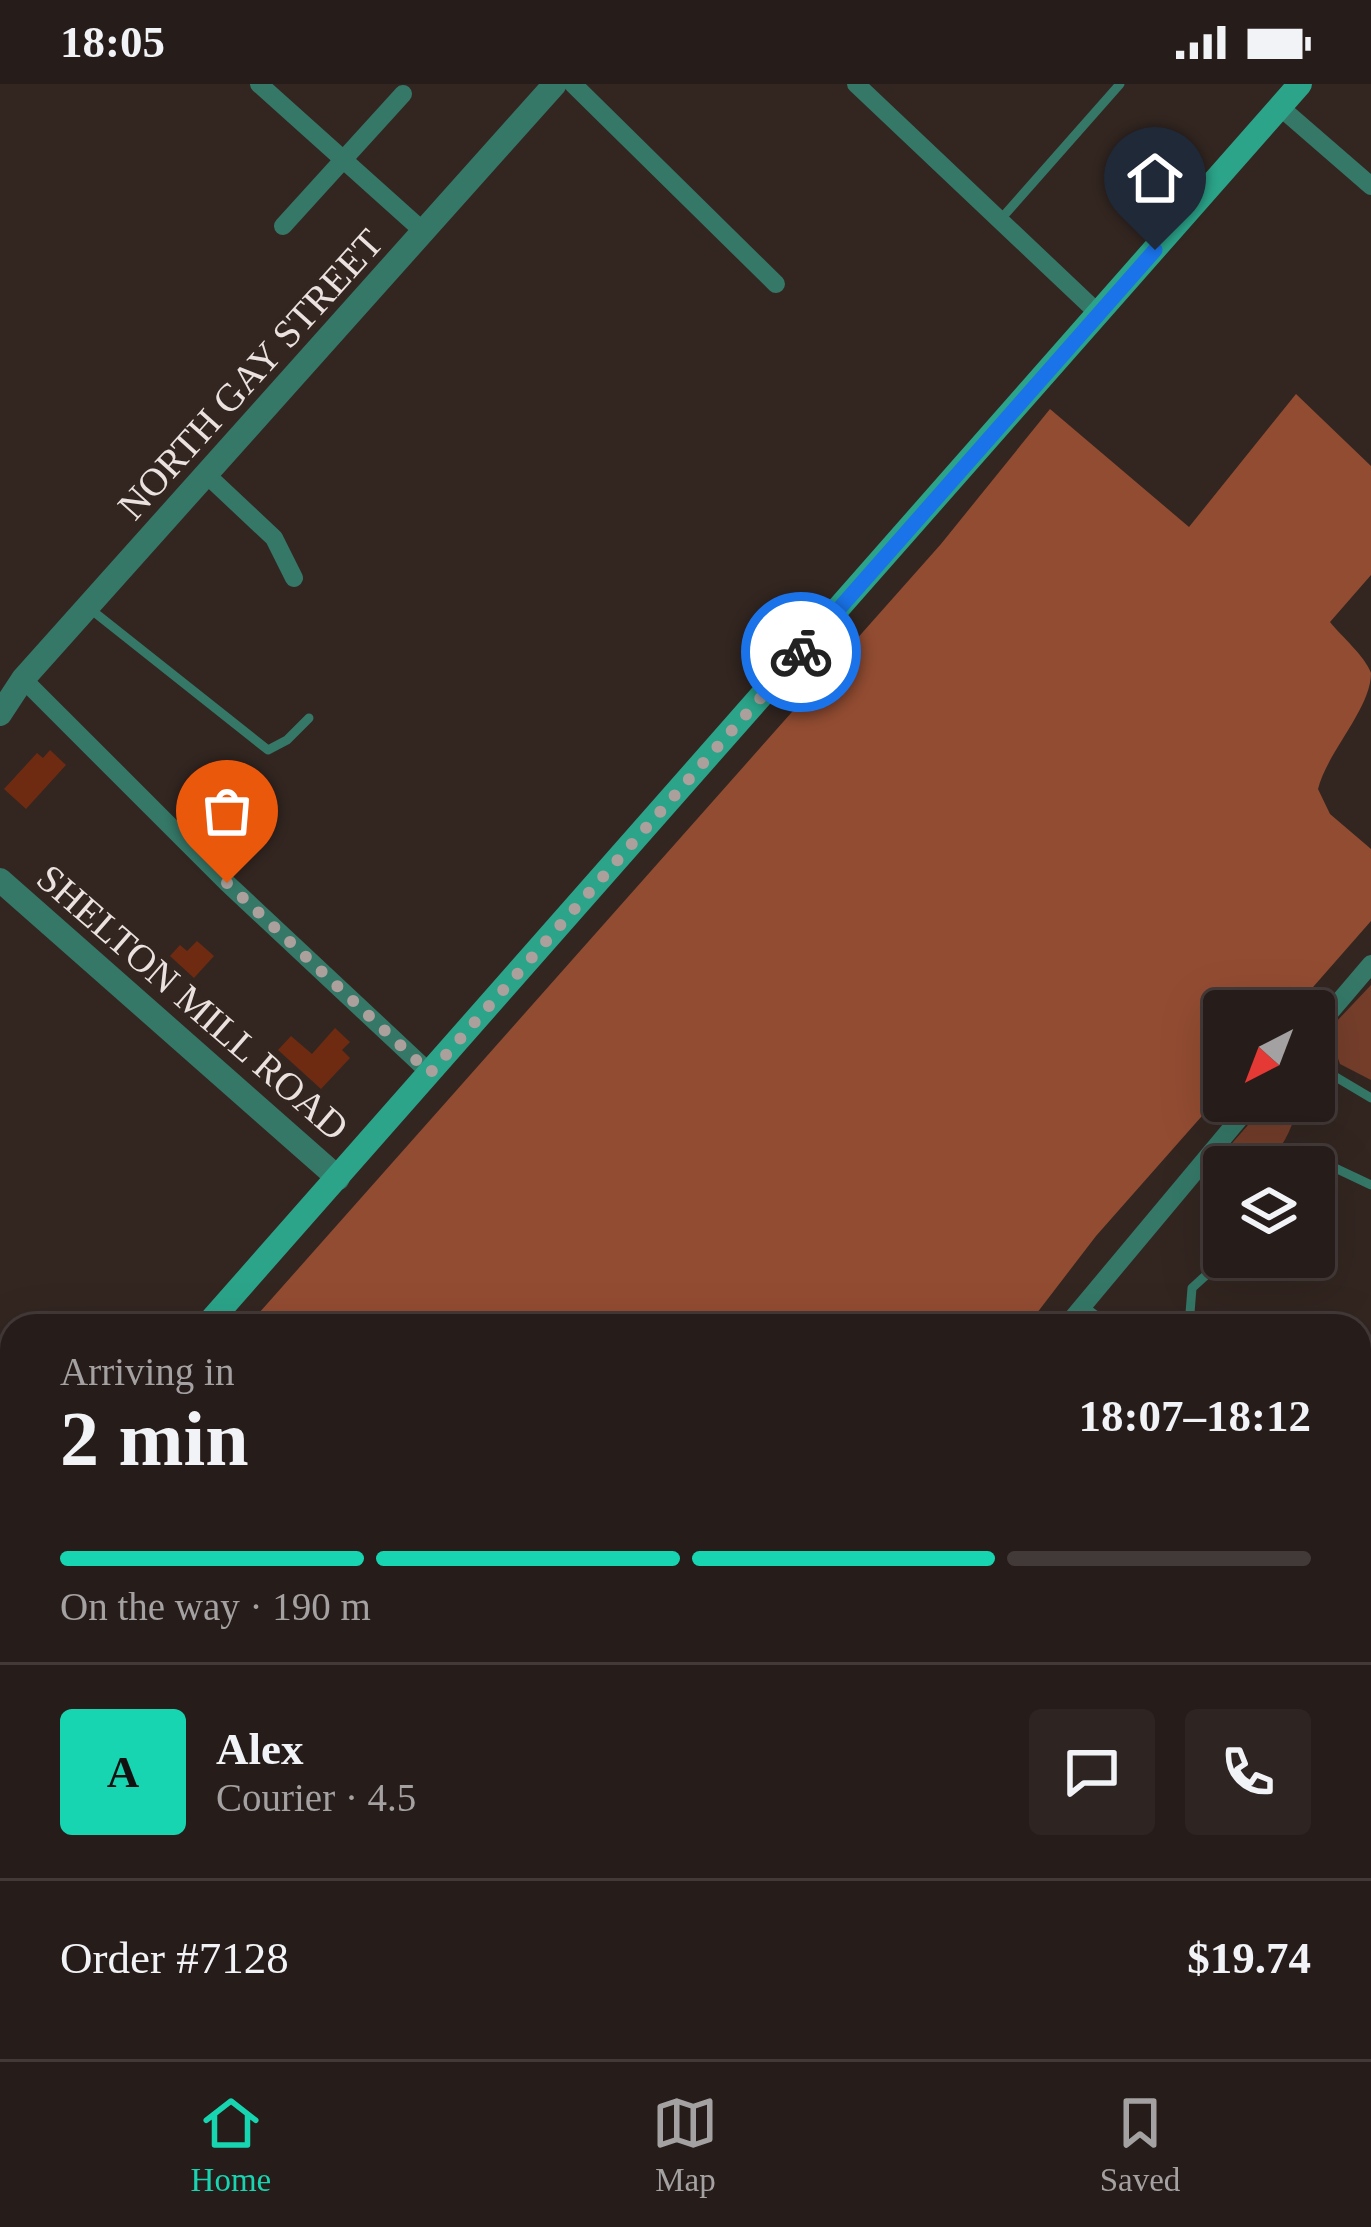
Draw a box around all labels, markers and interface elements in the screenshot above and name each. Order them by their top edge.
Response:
text: 18:05 [60,17,165,67]
pin [1104,127,1206,250]
icon: home [1122,145,1188,211]
street label: NORTH GAY STREET [109,221,391,527]
courier [741,592,861,712]
icon: bike [768,619,834,685]
pin [176,760,278,883]
icon: bag [194,778,260,844]
street label: SHELTON MILL ROAD [29,855,357,1149]
north arrow [1203,990,1335,1122]
map controls [1203,990,1335,1278]
button: layers [1203,1146,1335,1278]
text: Arriving in [60,1350,234,1393]
text: 18:07–18:12 [1079,1391,1311,1441]
text: 2 min [60,1395,249,1482]
text: On the way · 190 m [60,1585,371,1628]
button: chat [1029,1709,1155,1835]
button: phone [1185,1709,1311,1835]
text: Alex [216,1724,303,1774]
text: A [107,1747,139,1797]
text: Courier · 4.5 [216,1776,416,1819]
text: Order #7128 [60,1933,289,1983]
text: $19.74 [1187,1933,1311,1983]
tab: Home [191,2090,271,2199]
tab: Map [652,2090,718,2199]
tab: Saved [1100,2090,1180,2199]

